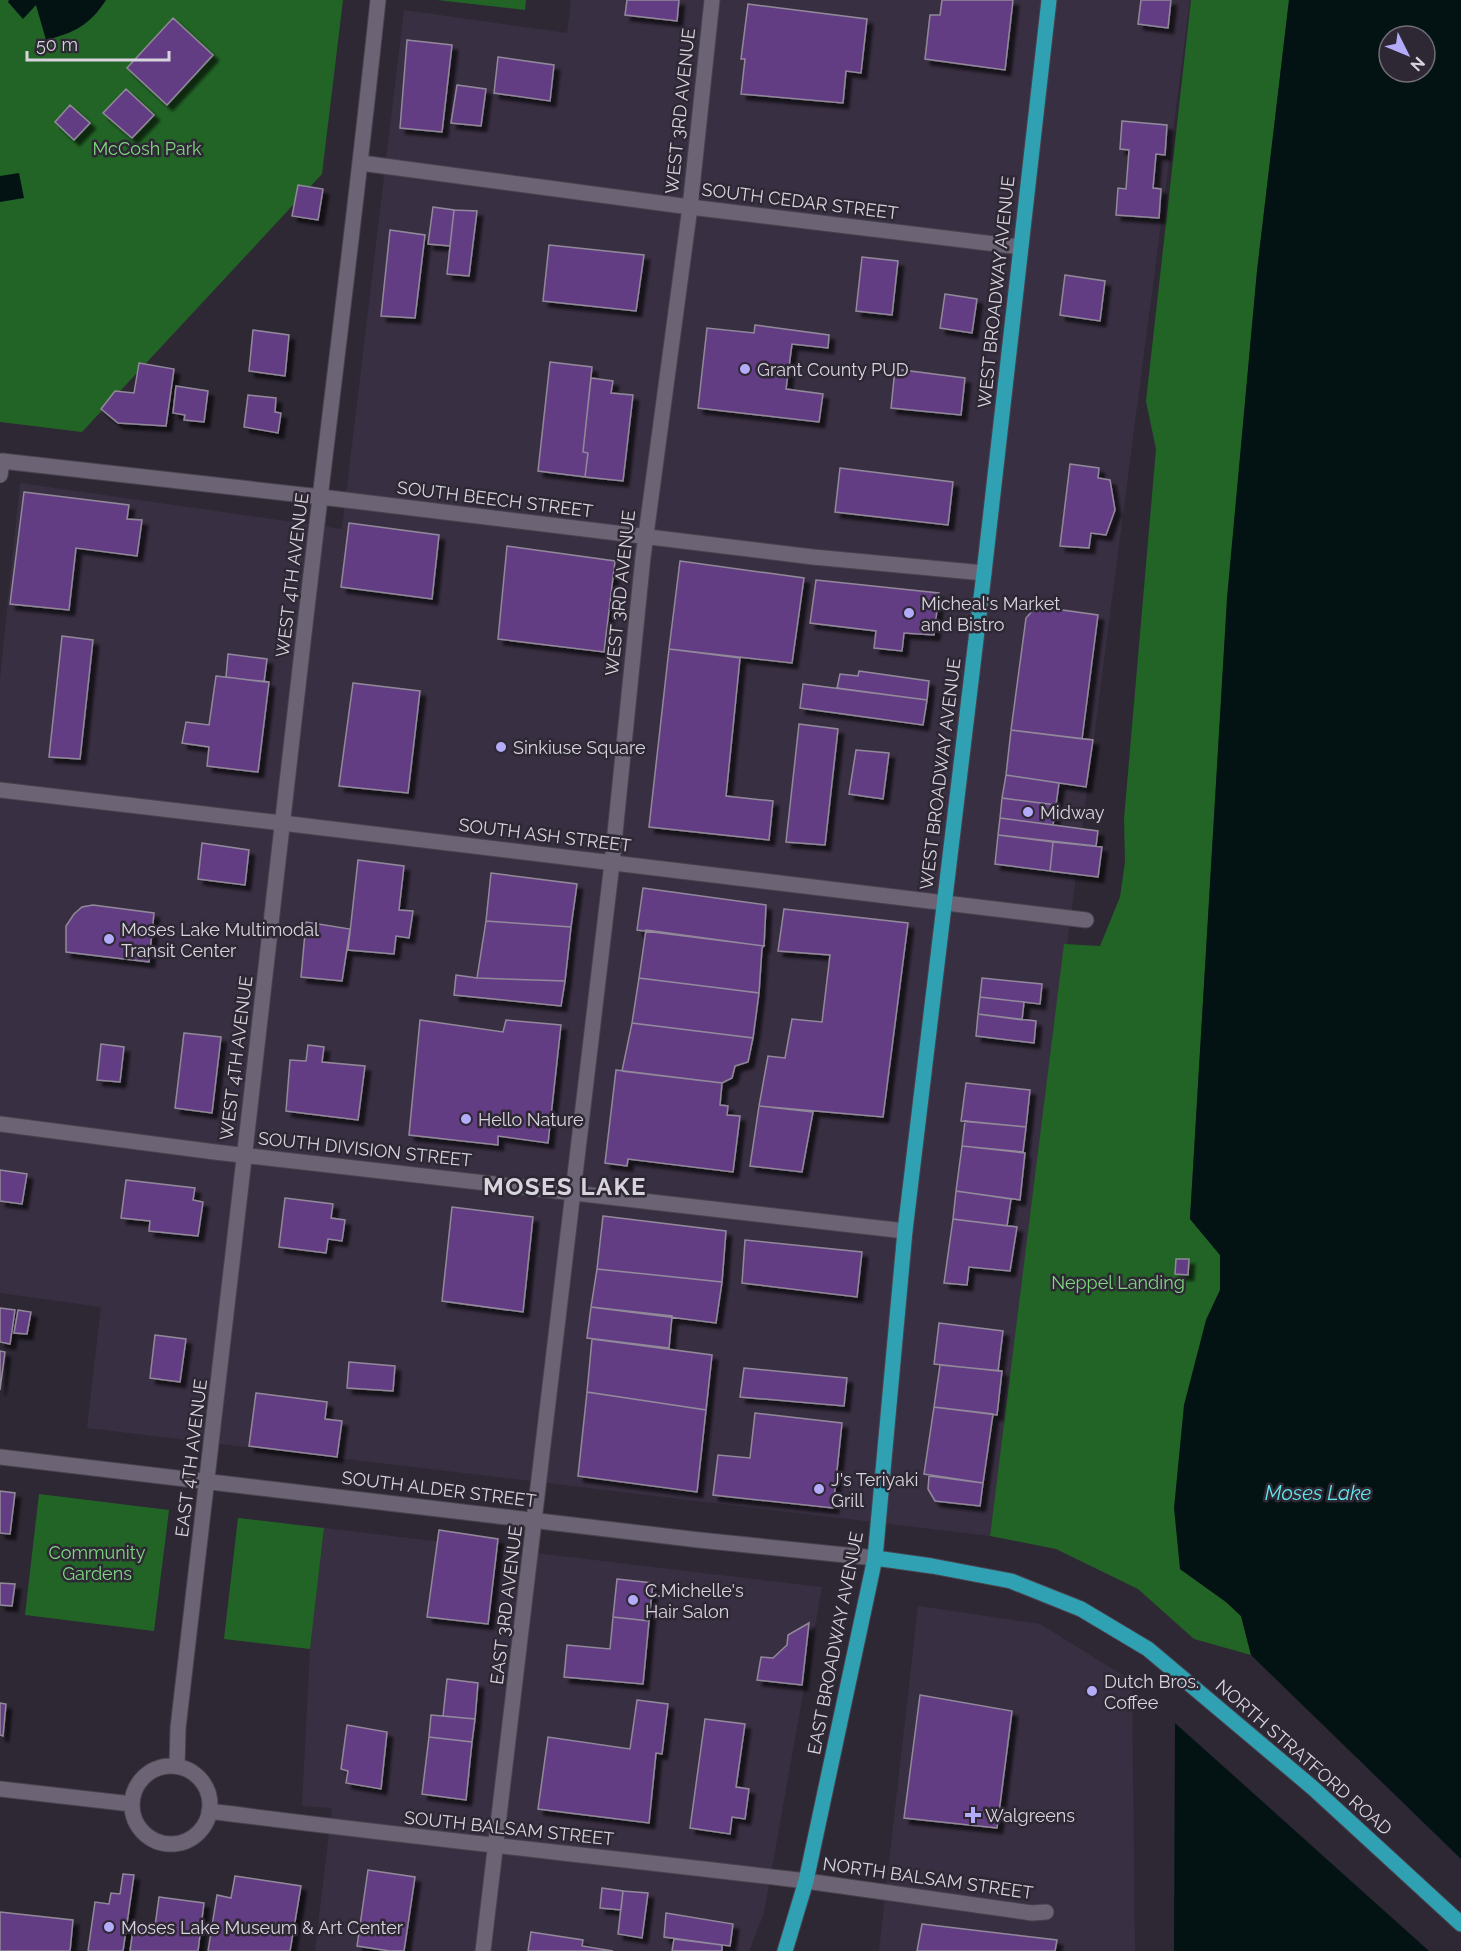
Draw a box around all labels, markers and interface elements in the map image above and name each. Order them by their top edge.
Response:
scale bar [27,24,170,62]
north arrow [1377,24,1437,84]
street label: WEST 3RD AVENUE [661,27,699,195]
text: 50 m [36,34,78,55]
text: N [1406,53,1429,75]
park label: McCosh Park [92,138,202,159]
street label: WEST BROADWAY AVENUE [973,175,1019,409]
street label: SOUTH CEDAR STREET [701,179,899,223]
place label: Grant County PUD [757,359,909,380]
marker: Grant County PUD [738,362,752,376]
street label: SOUTH BEECH STREET [396,477,594,521]
street label: WEST 4TH AVENUE [271,491,313,658]
street label: WEST 3RD AVENUE [601,509,639,677]
place label: Micheal's Market and Bistro [921,593,1060,635]
marker: Micheal's Market and Bistro [902,606,916,620]
street label: WEST BROADWAY AVENUE [915,657,965,891]
place label: Sinkiuse Square [513,737,646,758]
marker: Sinkiuse Square [494,740,508,754]
place label: Midway [1040,802,1105,823]
marker: Midway [1021,805,1035,819]
street label: SOUTH ASH STREET [458,814,632,856]
place label: Moses Lake Multimodal Transit Center [121,919,319,961]
marker: Moses Lake Multimodal Transit Center [102,932,116,946]
street label: WEST 4TH AVENUE [215,974,257,1141]
place label: Hello Nature [478,1109,584,1130]
marker: Hello Nature [459,1112,473,1126]
street label: SOUTH DIVISION STREET [257,1127,473,1171]
district label: MOSES LAKE [483,1172,647,1201]
park label: Neppel Landing [1051,1272,1185,1293]
street label: EAST 4TH AVENUE [171,1378,211,1538]
street label: SOUTH ALDER STREET [341,1467,537,1511]
place label: J's Teriyaki Grill [831,1469,918,1511]
water label: Moses Lake [1265,1481,1372,1505]
marker: J's Teriyaki Grill [812,1482,826,1496]
street label: EAST 3RD AVENUE [486,1524,526,1686]
street label: EAST BROADWAY AVENUE [803,1530,867,1756]
park label: Community Gardens [48,1542,146,1584]
place label: C.Michelle's Hair Salon [645,1580,744,1622]
marker: C.Michelle's Hair Salon [626,1593,640,1607]
place label: Dutch Bros. Coffee [1104,1671,1199,1713]
street label: NORTH STRATFORD ROAD [1212,1675,1396,1839]
marker: Dutch Bros. Coffee [1085,1684,1099,1698]
place label: Walgreens [985,1805,1075,1826]
street label: SOUTH BALSAM STREET [403,1807,615,1849]
marker: Walgreens [966,1808,980,1822]
street label: NORTH BALSAM STREET [822,1853,1034,1903]
place label: Moses Lake Museum & Art Center [121,1917,404,1938]
marker: Moses Lake Museum & Art Center [102,1920,116,1934]

